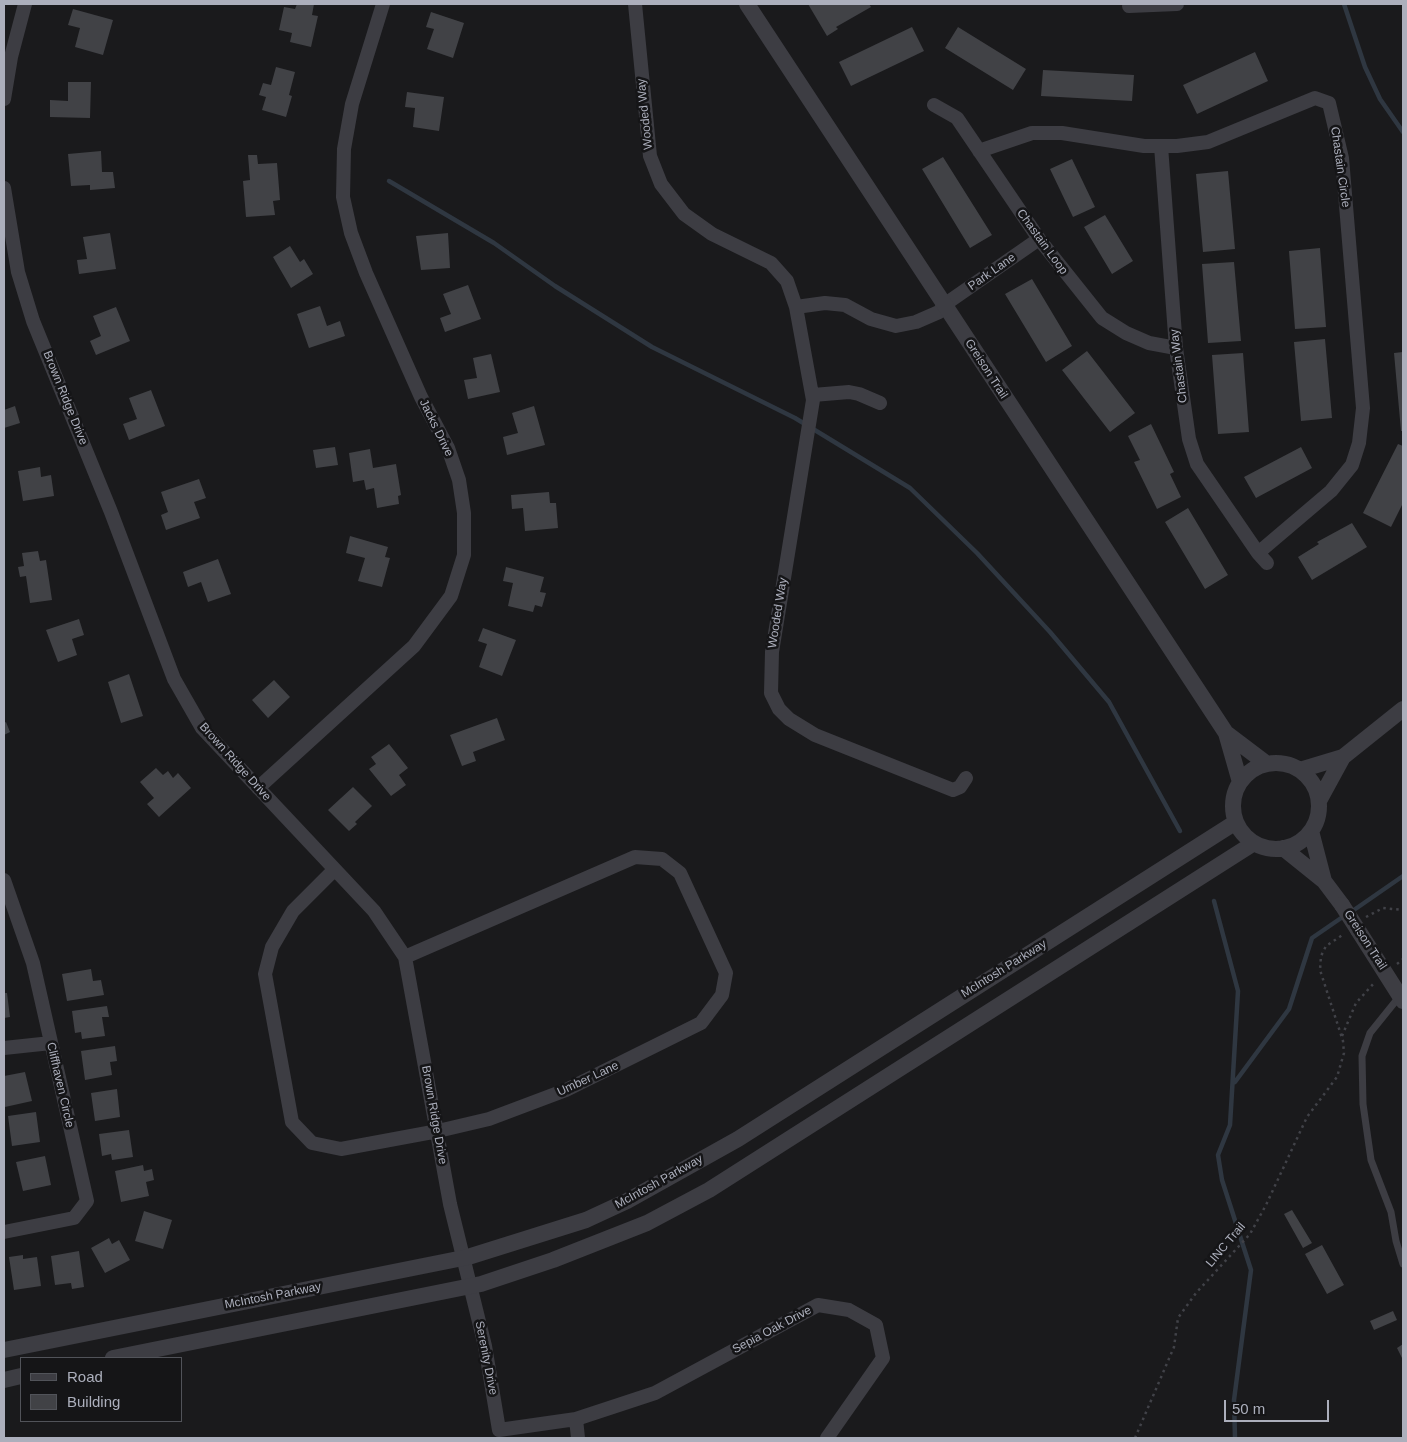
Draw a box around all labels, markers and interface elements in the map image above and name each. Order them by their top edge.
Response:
street label: Wooded Way [634,78,656,150]
street label: Chastain Circle [1327,126,1353,208]
street label: Chastain Loop [1013,206,1071,278]
street label: Park Lane [965,250,1019,294]
street label: Chastain Way [1167,328,1191,404]
street label: Greison Trail [961,336,1011,402]
street label: Brown Ridge Drive [40,349,90,447]
street label: Jacks Drive [416,397,456,459]
street label: Wooded Way [765,577,791,649]
street label: Brown Ridge Drive [196,720,274,804]
street label: Greison Trail [1340,907,1390,973]
street label: McIntosh Parkway [959,937,1049,1001]
street label: Cliffhaven Circle [43,1041,77,1129]
street label: Umber Lane [555,1059,621,1099]
street label: Brown Ridge Drive [418,1064,450,1166]
street label: McIntosh Parkway [613,1152,705,1212]
street label: LINC Trail [1203,1220,1249,1270]
street label: McIntosh Parkway [224,1280,322,1312]
street label: Sepia Oak Drive [730,1303,814,1357]
street label: Serenity Drive [472,1320,500,1396]
legend [20,1357,182,1422]
text: Road [67,1368,103,1385]
scale bar [1227,1390,1332,1422]
text: Building [67,1393,120,1410]
text: 50 m [1232,1400,1265,1417]

